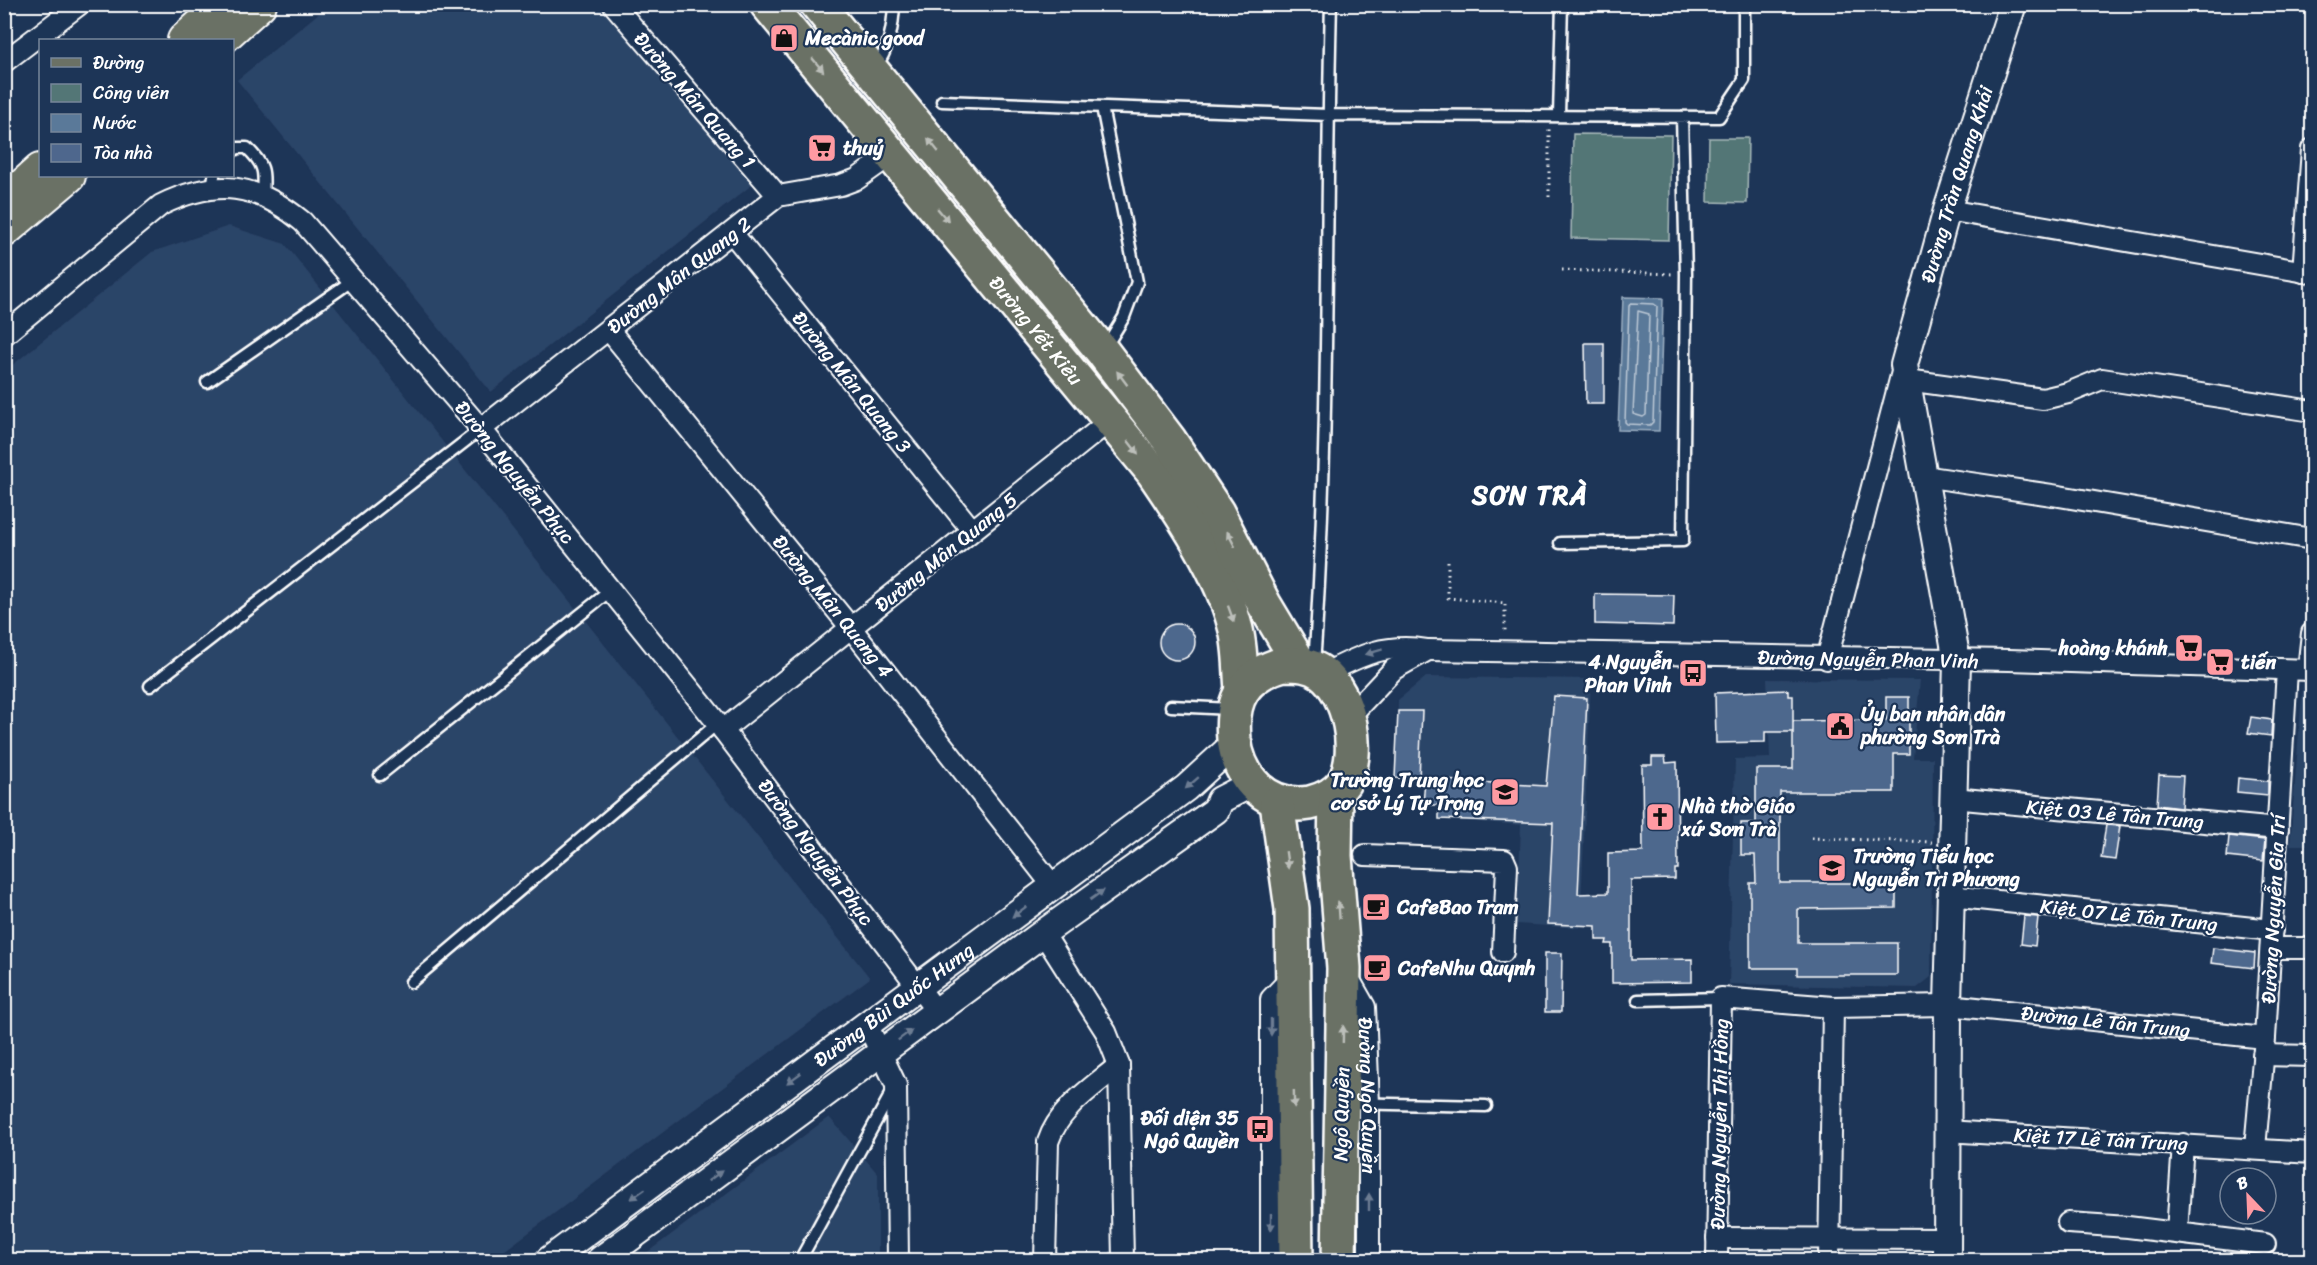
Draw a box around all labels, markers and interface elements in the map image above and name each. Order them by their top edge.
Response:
place label: Mecànic good [804,21,925,56]
shop icon: Mecànic good [768,22,800,54]
street label: Đường Mân Quang 1 [625,24,765,177]
legend [39,39,234,177]
text: Đường [93,47,144,79]
one-way arrow [811,58,823,73]
text: Công viên [93,77,169,109]
street label: Đường Trần Quang Khải [1911,80,2004,287]
text: Nước [93,107,136,139]
place label: thuỷ [843,131,884,166]
supermarket icon: thuỷ [806,132,838,164]
text: Tòa nhà [93,137,152,169]
one-way arrow [926,137,939,153]
street label: Đường Mân Quang 2 [599,207,760,343]
one-way arrow [936,207,949,223]
street label: Đường Yết Kiêu [980,268,1092,394]
street label: Đường Mân Quang 3 [783,303,920,462]
one-way arrow [1116,370,1128,386]
street label: Đường Nguyễn Phục [445,393,584,552]
one-way arrow [1127,439,1140,455]
district label: SƠN TRÀ [1471,472,1588,518]
street label: Đường Mân Quang 5 [867,483,1026,622]
street label: Đường Mân Quang 4 [763,527,902,686]
one-way arrow [1226,531,1235,548]
one-way arrow [1227,605,1237,623]
place label: hoàng khánh [2058,631,2169,666]
supermarket icon: hoàng khánh [2173,632,2205,664]
street label: Đường Nguyễn Phan Vinh [1757,640,1979,679]
place label: 4 Nguyễn Phan Vinh [1585,645,1673,703]
place label: tiến [2241,645,2277,680]
supermarket icon: tiến [2204,646,2236,678]
one-way arrow [1365,648,1383,657]
bus stop icon: 4 Nguyễn Phan Vinh [1677,657,1709,689]
place label: Ủy ban nhân dân phường Sơn Trà [1859,697,2006,755]
public building icon: Ủy ban nhân dân phường Sơn Trà [1824,710,1856,742]
place label: Trường Trung học cơ sở Lý Tự Trọng [1330,763,1485,821]
street label: Đường Nguyễn Phục [748,771,883,933]
one-way arrow [1185,776,1200,789]
school or university icon: Trường Trung học cơ sở Lý Tự Trọng [1489,776,1521,808]
place label: Nhà thờ Giáo xứ Sơn Trà [1680,789,1796,847]
street label: Kiệt 03 Lê Tân Trung [2025,789,2205,840]
church icon: Nhà thờ Giáo xứ Sơn Trà [1644,801,1676,833]
street label: Đường Nguyễn Gia Trí [2251,811,2296,1004]
place label: Trường Tiểu học Nguyễn Tri Phương [1852,839,2020,897]
one-way arrow [1282,851,1291,870]
school or university icon: Trường Tiểu học Nguyễn Tri Phương [1816,852,1848,884]
one-way arrow [1088,889,1104,901]
street label: Kiệt 07 Lê Tân Trung [2038,889,2220,942]
place label: CafeBao Tram [1396,890,1519,925]
cafe icon: CafeBao Tram [1360,891,1392,923]
one-way arrow [1335,901,1344,920]
one-way arrow [1011,906,1027,918]
street label: Đường Bùi Quốc Hưng [806,933,982,1077]
place label: CafeNhu Quynh [1397,951,1536,986]
cafe icon: CafeNhu Quynh [1361,952,1393,984]
street label: Đường Lê Tân Trung [2019,996,2192,1048]
street label: Đường Ngô Quyền [1347,1016,1386,1174]
one-way arrow [1266,1018,1276,1037]
street label: Đường Nguyễn Thị Hồng [1700,1018,1739,1230]
one-way arrow [1338,1025,1347,1044]
one-way arrow [897,1029,913,1041]
street label: Ngô Quyền [1323,1066,1360,1162]
one-way arrow [787,1072,803,1084]
one-way arrow [1289,1089,1299,1108]
place label: Đối diện 35 Ngô Quyền [1140,1101,1239,1159]
bus stop icon: Đối diện 35 Ngô Quyền [1244,1113,1276,1145]
street label: Kiệt 17 Lê Tân Trung [2013,1117,2189,1162]
north arrow [2218,1166,2278,1226]
text: B [2232,1167,2253,1198]
one-way arrow [706,1170,722,1182]
one-way arrow [630,1188,646,1200]
one-way arrow [1364,1193,1374,1212]
one-way arrow [1266,1213,1276,1232]

